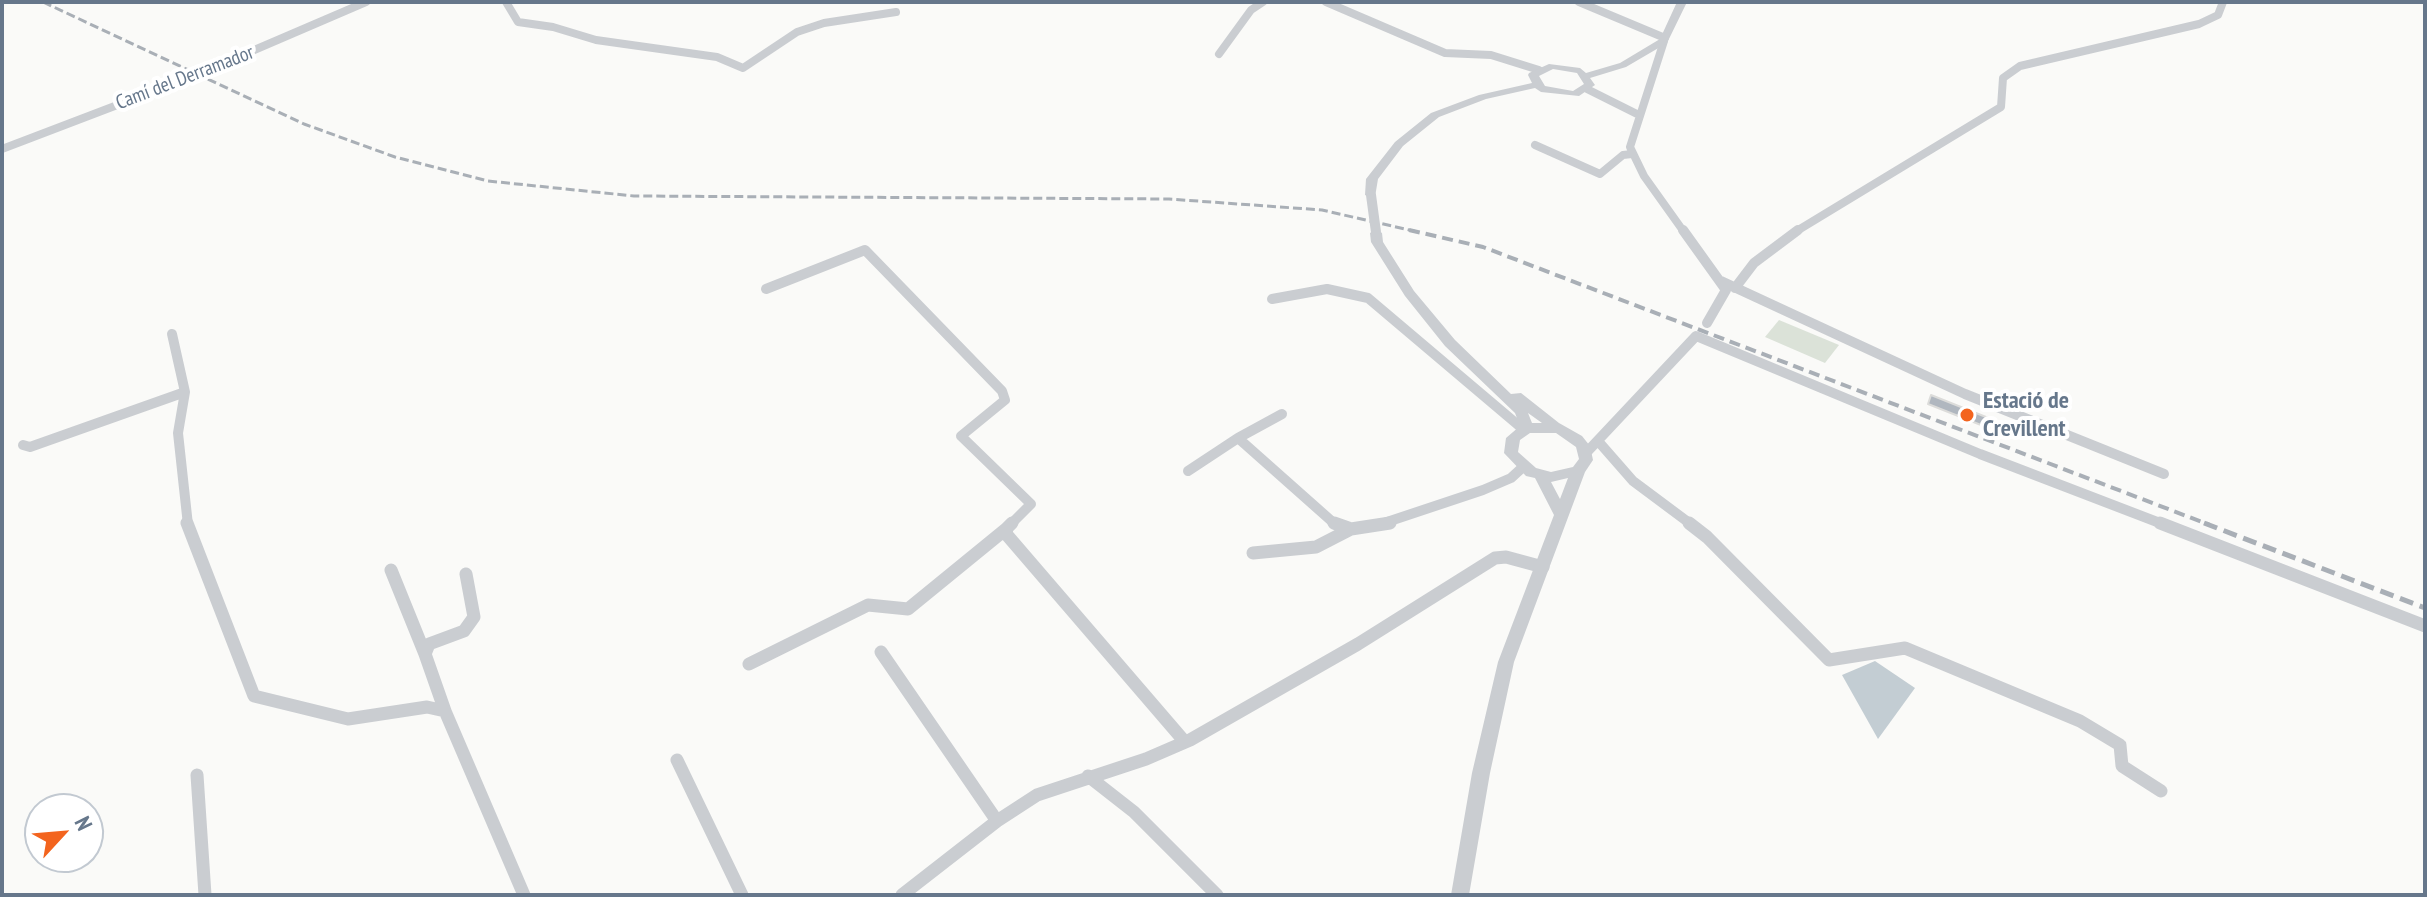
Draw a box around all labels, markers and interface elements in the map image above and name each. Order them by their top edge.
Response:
street label: Camí del Derramador [113,41,257,115]
place label: Estació de Crevillent [1983,387,2069,443]
marker: Estació de Crevillent [1958,406,1976,424]
north arrow [24,793,104,873]
text: N [69,812,99,835]

